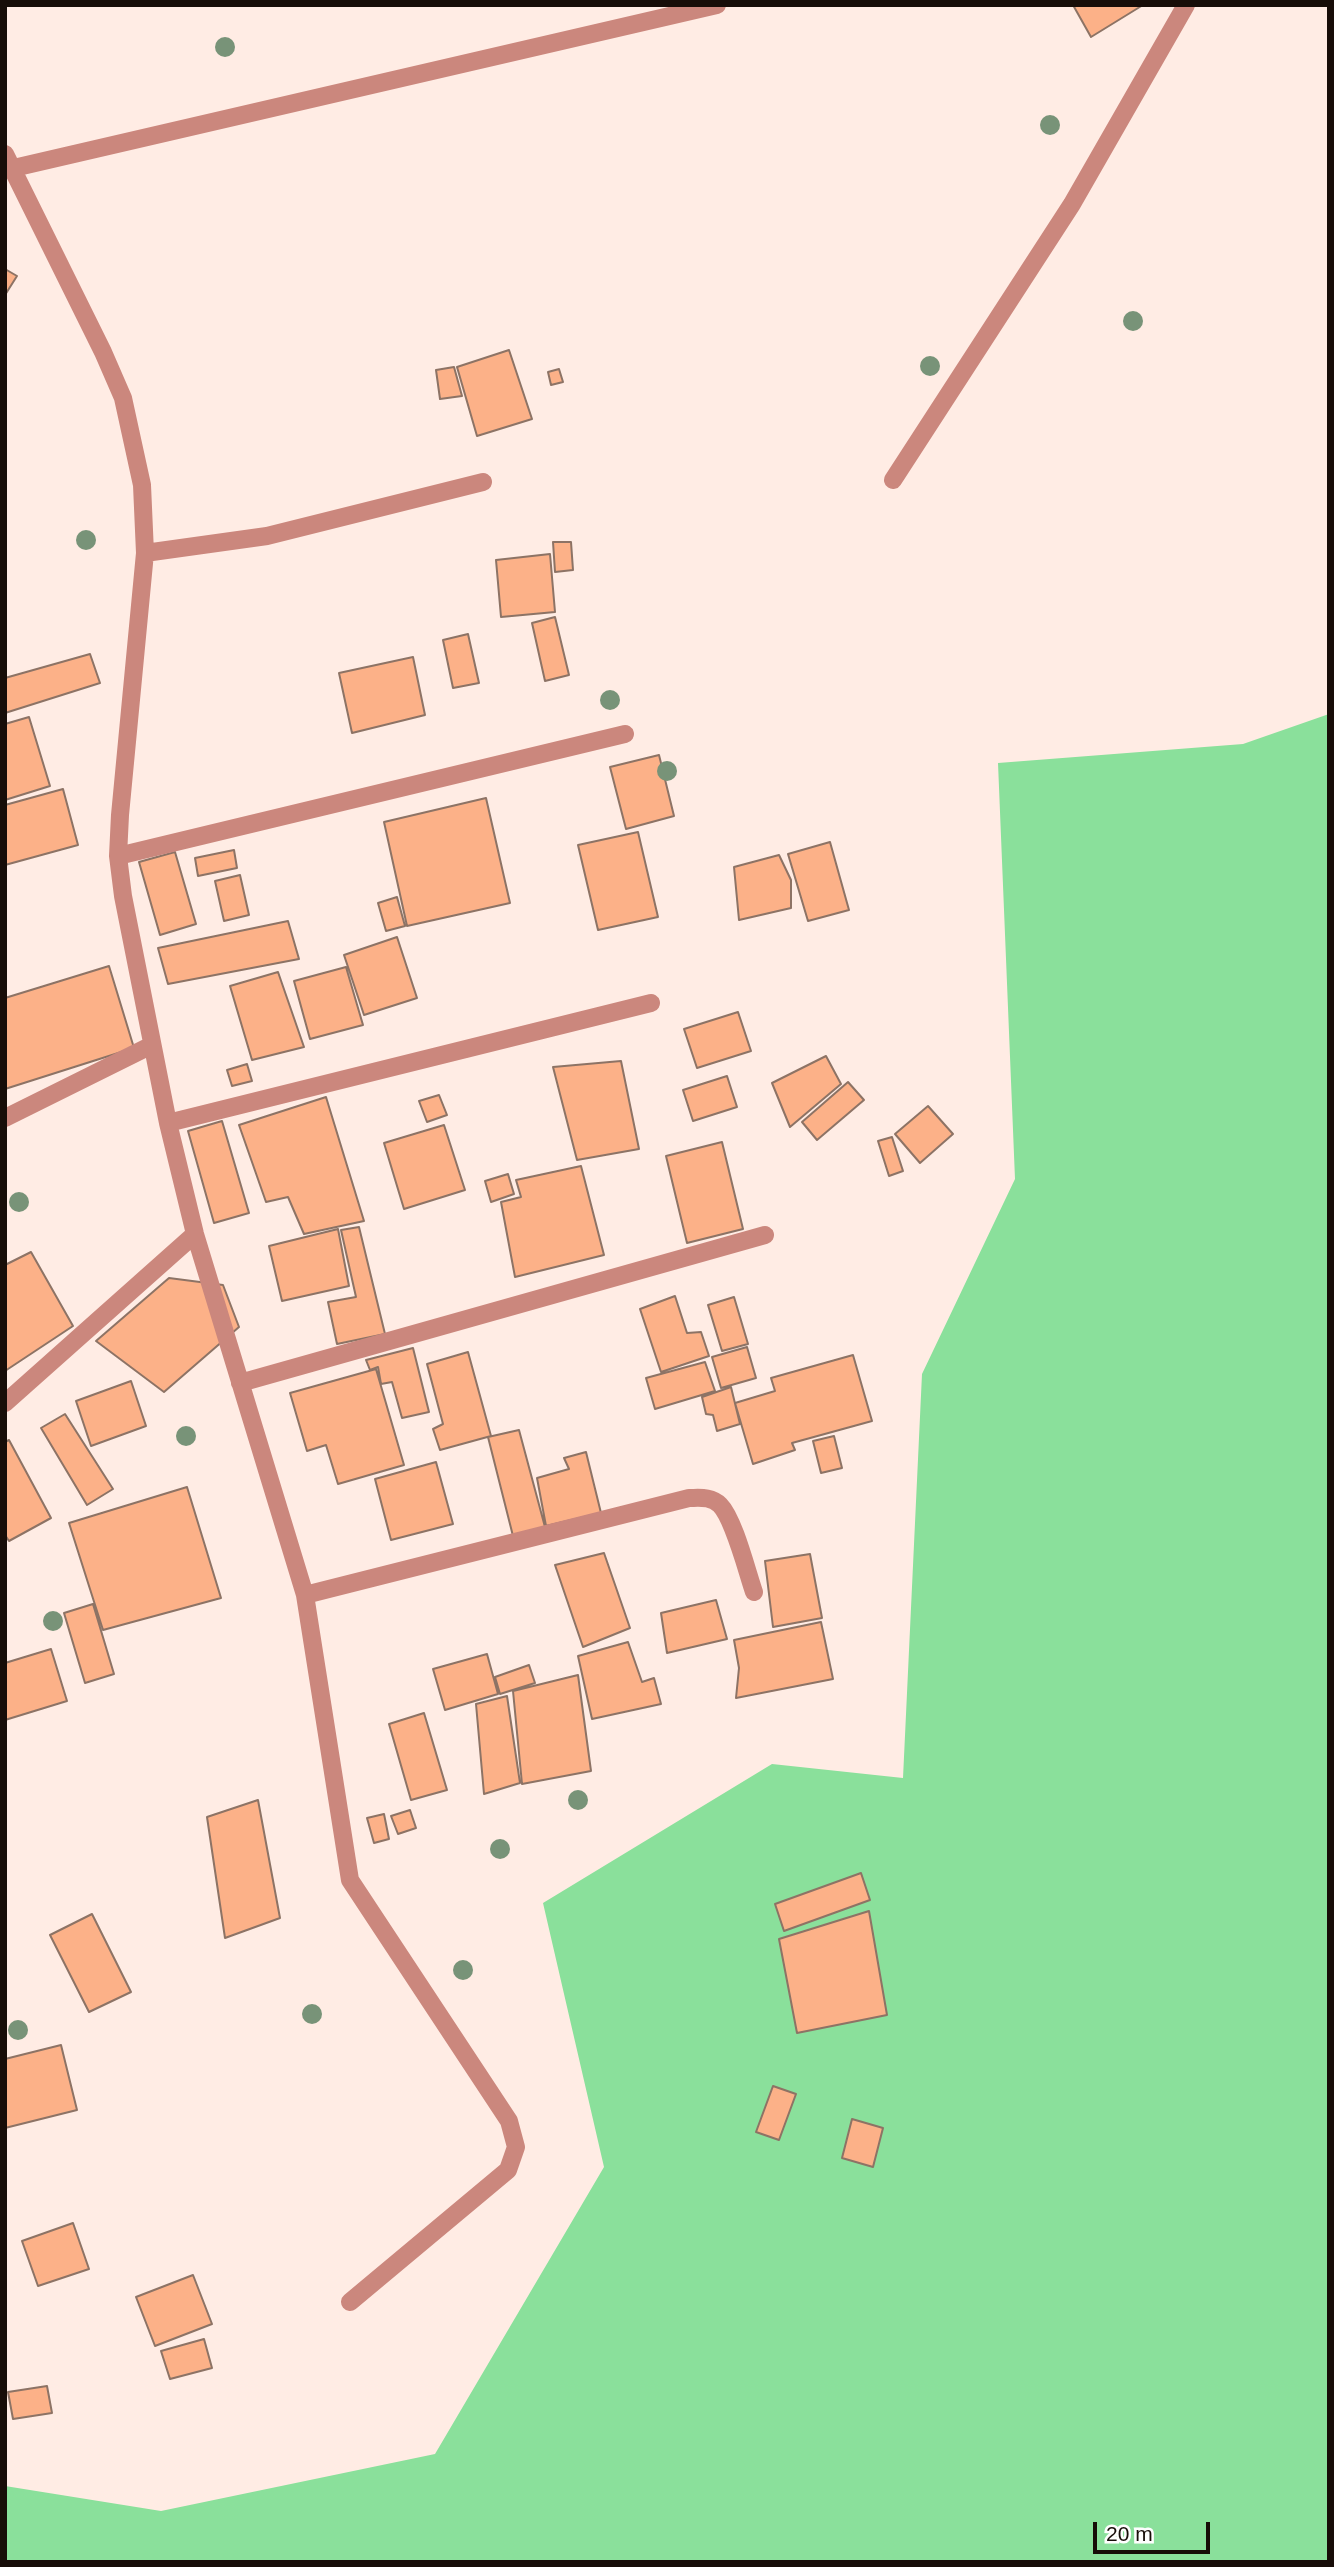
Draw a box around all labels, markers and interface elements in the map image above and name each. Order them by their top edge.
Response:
scale bar [1096,2508,1213,2552]
text: 20 m [1106,2522,1153,2545]

